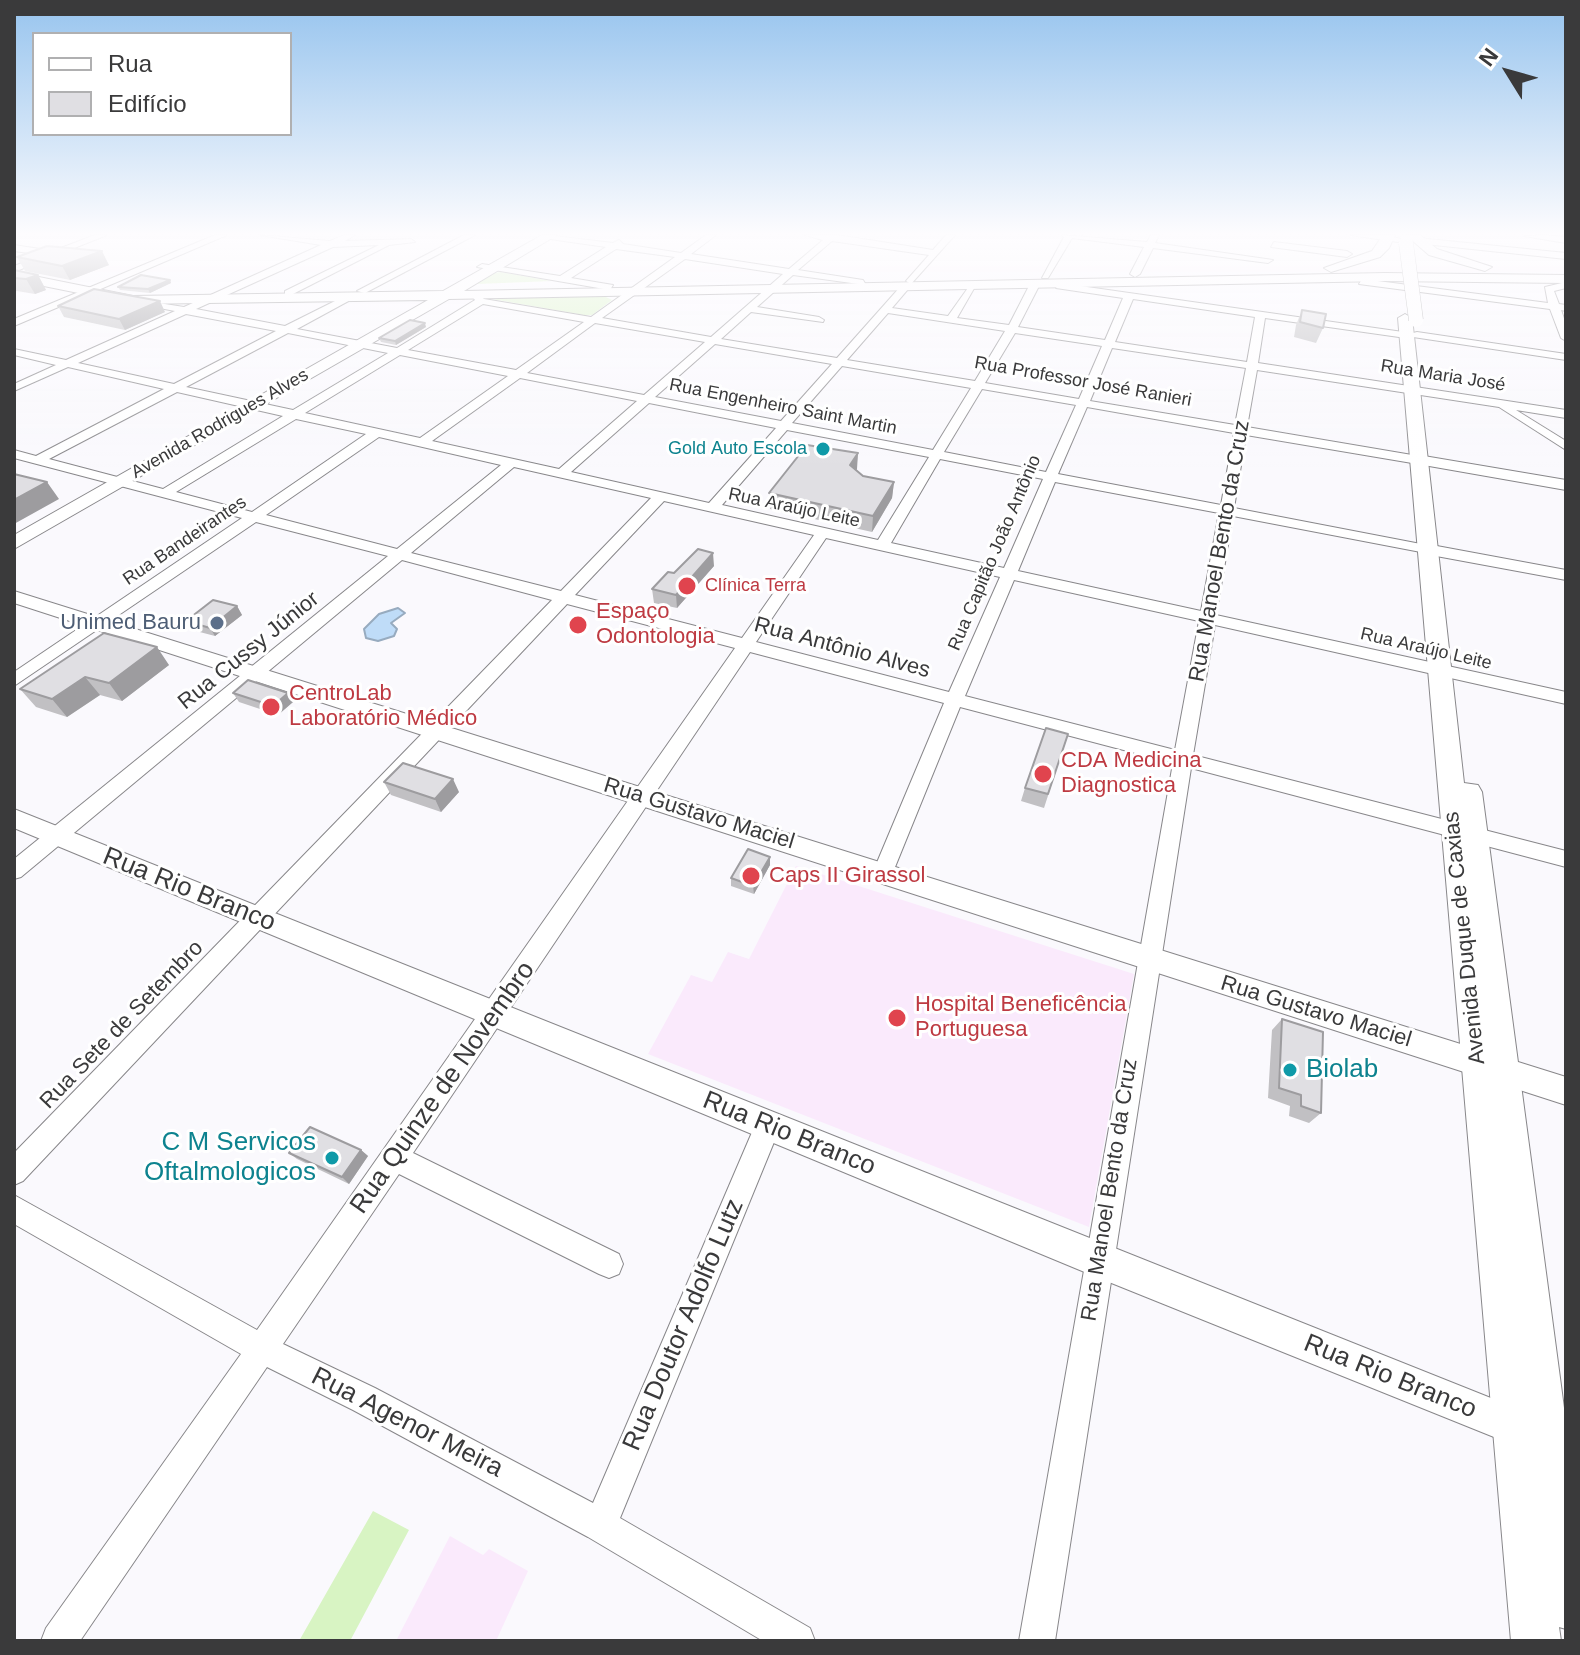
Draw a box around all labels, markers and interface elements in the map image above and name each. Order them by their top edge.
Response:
legend [32,32,292,136]
north arrow [1468,32,1548,112]
text: N [1474,43,1503,71]
text: Rua [108,50,152,77]
text: Edifício [108,90,187,117]
street label: Rua Professor José Ranieri [973,352,1193,412]
street label: Rua Maria José [1379,355,1507,397]
street label: Avenida Rodrigues Alves [128,364,312,484]
street label: Rua Engenheiro Saint Martin [667,374,899,440]
street label: Rua Manoel Bento da Cruz [1184,418,1256,684]
place label: Gold Auto Escola [668,438,807,460]
marker: Gold Auto Escola [814,440,832,458]
street label: Rua Capitão João Antônio [944,452,1046,654]
street label: Rua Araújo Leite [726,483,862,533]
street label: Rua Bandeirantes [119,492,251,590]
marker: Clínica Terra [676,575,698,597]
place label: Clínica Terra [705,575,806,597]
street label: Rua Cussy Júnior [173,586,325,716]
place label: Espaço Odontologia [596,599,715,650]
place label: Unimed Bauru [60,610,201,636]
street label: Rua Antônio Alves [751,612,933,684]
marker: Unimed Bauru [208,614,226,632]
marker: Espaço Odontologia [567,614,589,636]
street label: Rua Araújo Leite [1358,623,1494,675]
place label: CentroLab Laboratório Médico [289,681,477,732]
marker: CentroLab Laboratório Médico [260,696,282,718]
place label: CDA Medicina Diagnostica [1061,748,1202,800]
marker: CDA Medicina Diagnostica [1032,763,1054,785]
street label: Rua Gustavo Maciel [600,772,798,856]
street label: Avenida Duque de Caxias [1439,810,1491,1066]
street label: Rua Rio Branco [98,841,280,939]
place label: Caps II Girassol [769,863,925,889]
marker: Caps II Girassol [740,865,762,887]
street label: Rua Sete de Setembro [35,935,209,1115]
street label: Rua Quinze de Novembro [344,956,542,1220]
street label: Rua Gustavo Maciel [1217,970,1415,1054]
place label: Hospital Beneficência Portuguesa [915,992,1127,1044]
marker: Hospital Beneficência Portuguesa [886,1007,908,1029]
place label: Biolab [1306,1054,1378,1086]
street label: Rua Manoel Bento da Cruz [1076,1057,1144,1323]
marker: Biolab [1281,1061,1299,1079]
street label: Rua Rio Branco [698,1085,880,1183]
place label: C M Servicos Oftalmologicos [144,1127,316,1188]
marker: C M Servicos Oftalmologicos [323,1149,341,1167]
street label: Rua Doutor Adolfo Lutz [617,1195,751,1455]
street label: Rua Rio Branco [1299,1328,1481,1426]
street label: Rua Agenor Meira [306,1361,508,1485]

